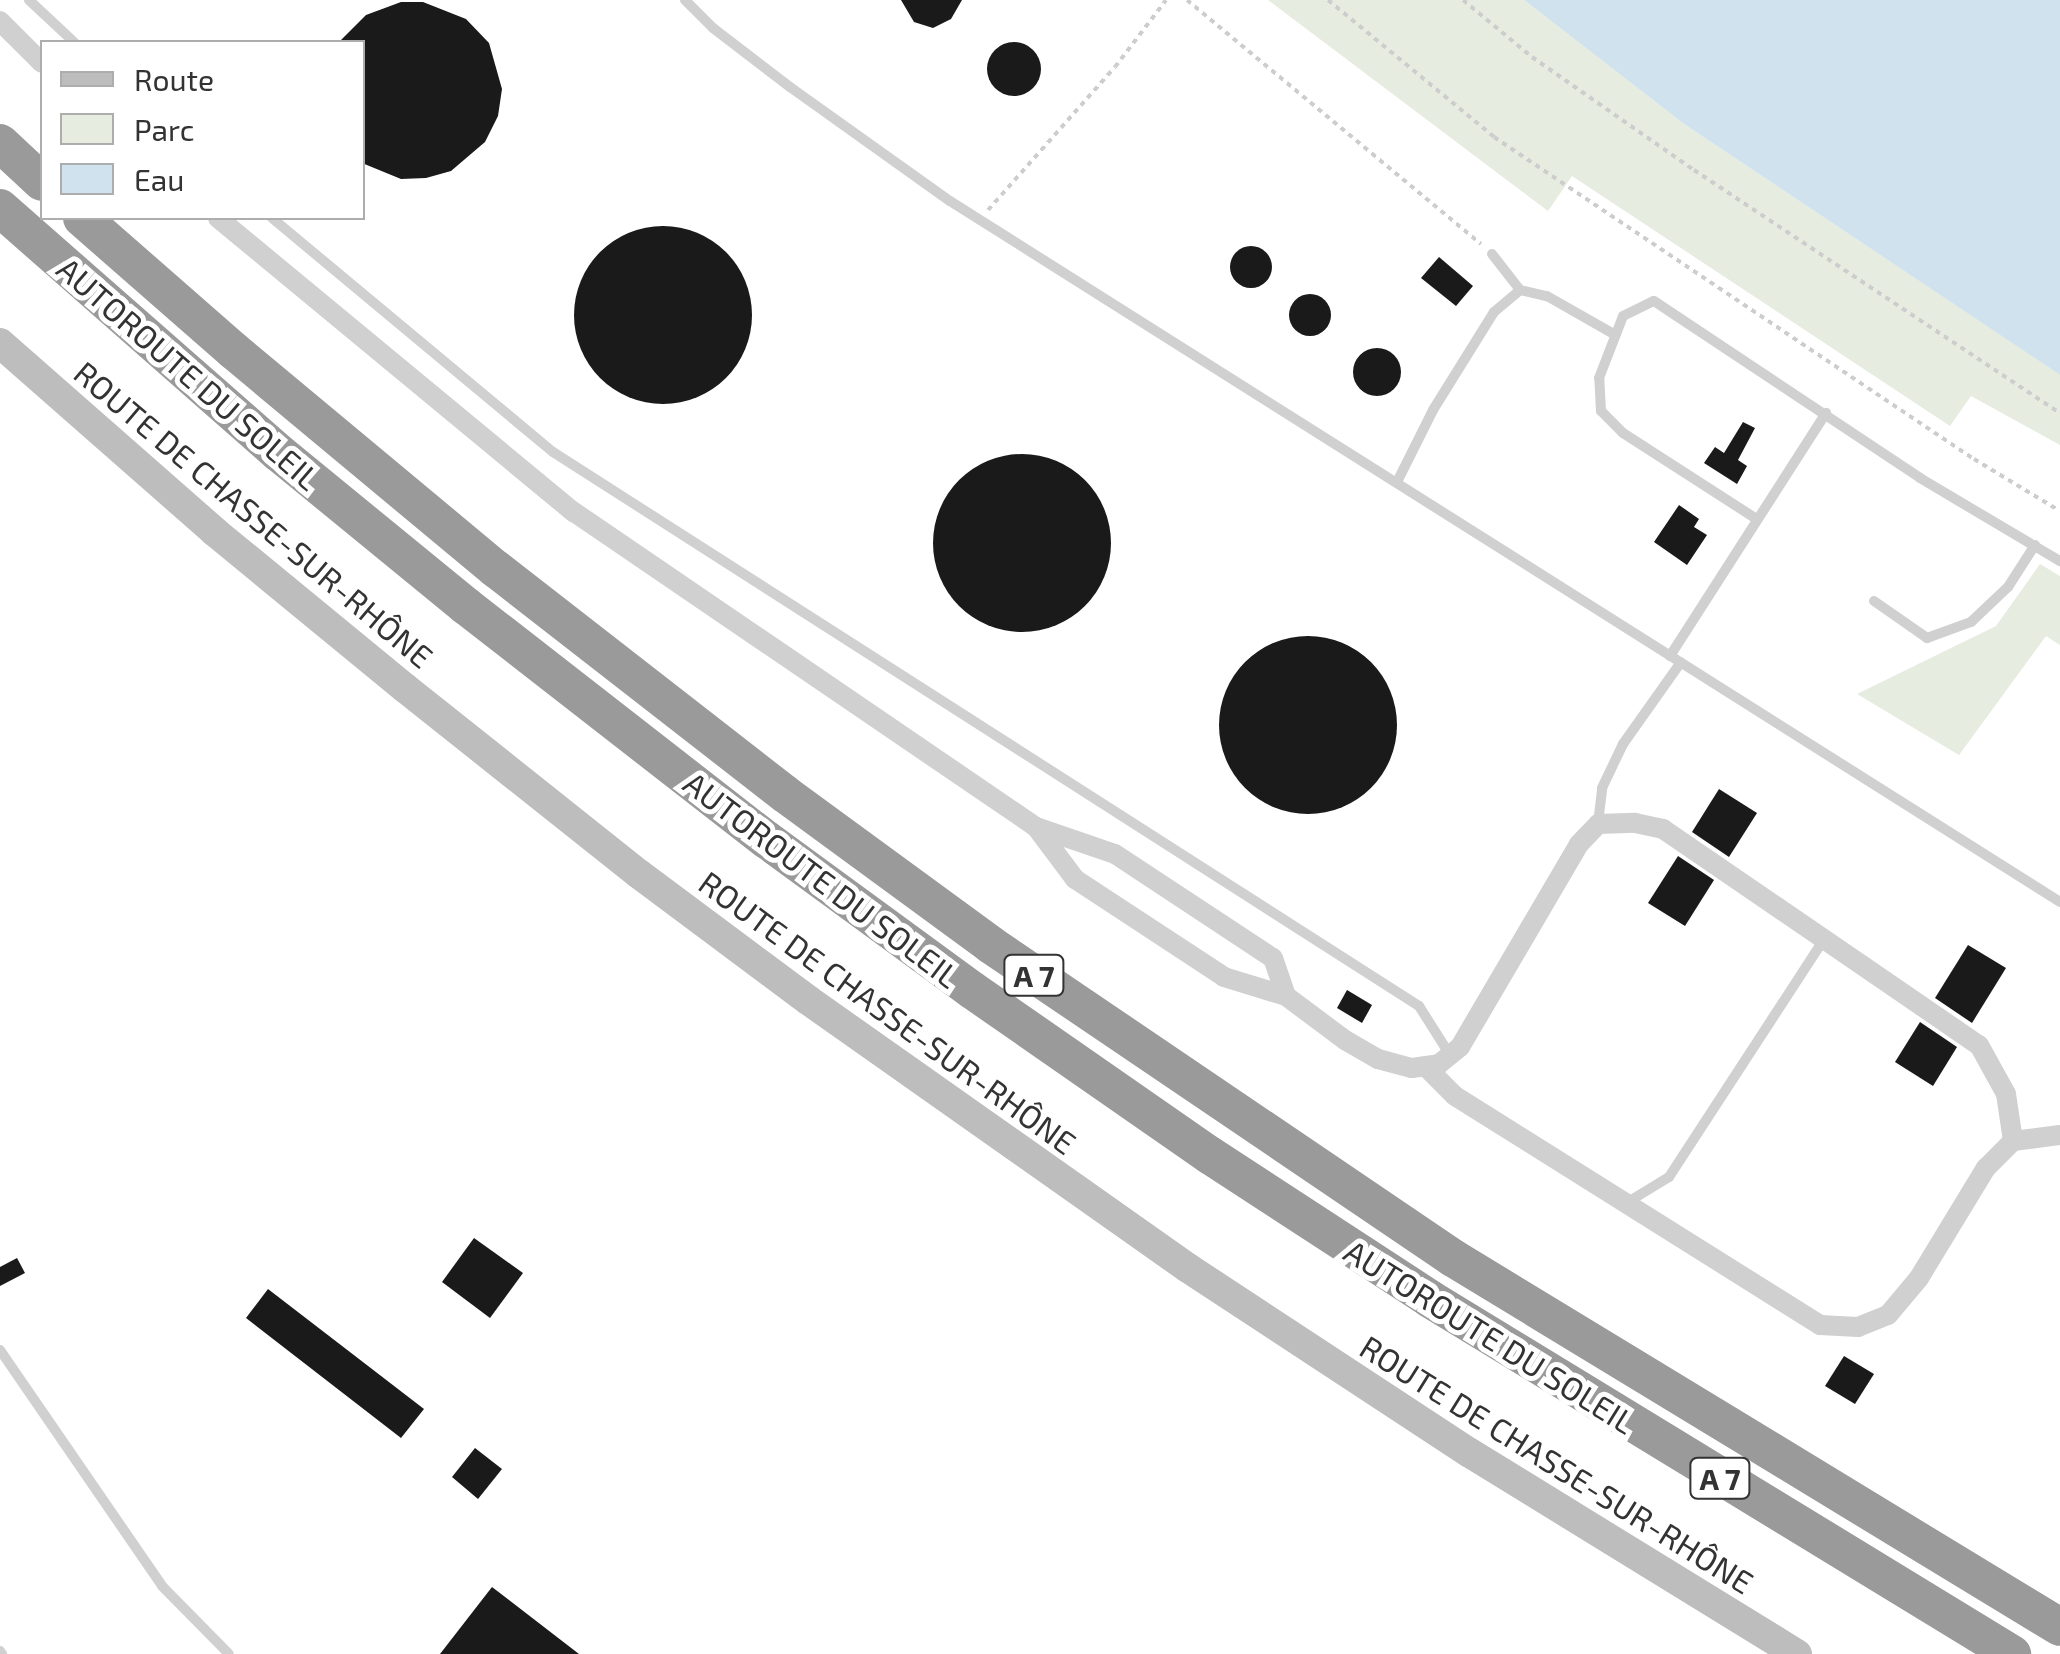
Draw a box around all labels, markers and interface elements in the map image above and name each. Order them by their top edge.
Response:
legend [40,40,365,220]
text: Route [134,61,214,97]
text: Parc [134,111,194,147]
text: Eau [134,161,184,197]
street label: AUTOROUTE DU SOLEIL [50,249,328,497]
street label: ROUTE DE CHASSE-SUR-RHÔNE [67,353,441,675]
street label: AUTOROUTE DU SOLEIL [677,763,967,995]
street label: ROUTE DE CHASSE-SUR-RHÔNE [692,862,1084,1162]
road number: A 7 [1002,950,1066,1000]
street label: AUTOROUTE DU SOLEIL [1338,1231,1642,1441]
street label: ROUTE DE CHASSE-SUR-RHÔNE [1353,1327,1761,1601]
road number: A 7 [1688,1453,1752,1503]

